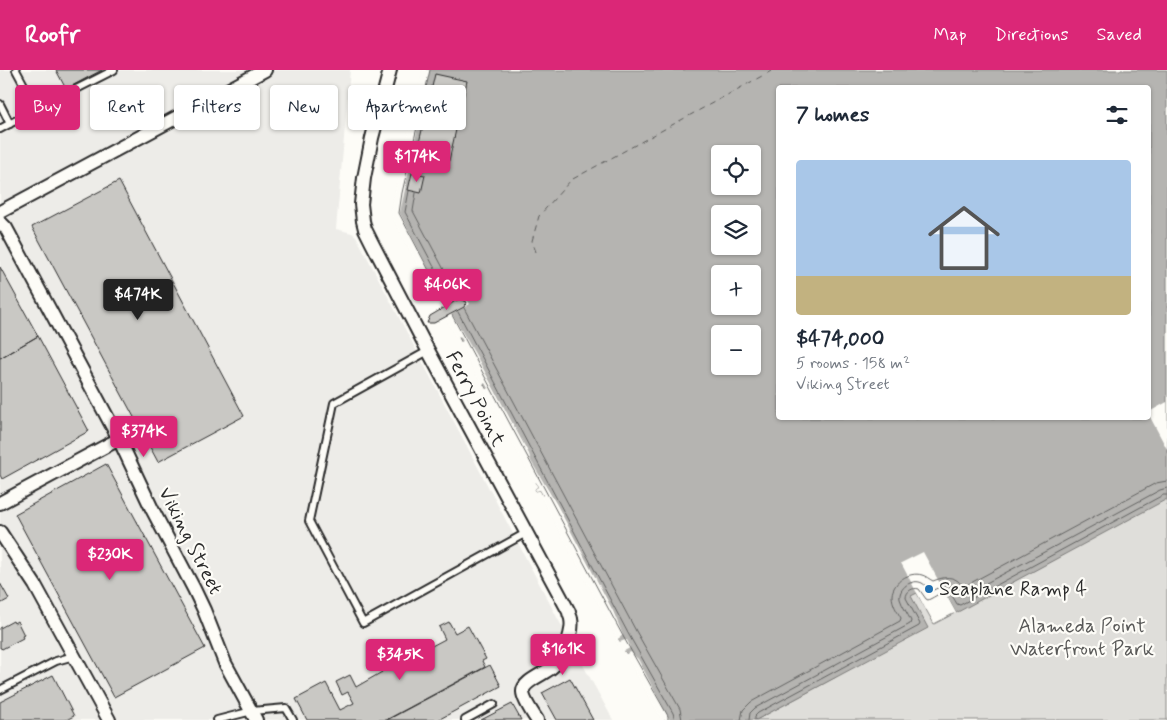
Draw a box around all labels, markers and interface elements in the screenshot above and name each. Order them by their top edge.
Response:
text: Roofr [25,20,80,51]
text: Map [934,23,967,47]
text: Directions [995,23,1069,47]
text: Saved [1097,23,1142,47]
chip: Buy [15,85,80,130]
chip: Rent [90,85,164,130]
chip: Filters [174,85,260,130]
chip: New [270,85,338,130]
chip: Apartment [348,85,466,130]
text: 7 homes [796,101,869,129]
icon: filters [1103,101,1131,129]
pin: $174K [382,140,452,183]
map controls [711,145,761,375]
button: locate [711,145,761,195]
text: $174K [394,146,440,167]
icon: home [919,193,1009,283]
button: layers [711,205,761,255]
button: + [711,265,761,315]
pin: $406K [412,268,482,311]
text: $406K [424,274,470,295]
pin: $474K [103,278,173,321]
text: $474K [114,284,162,305]
button: − [711,325,761,375]
text: $474,000 [796,325,884,353]
street label: Ferry Point [439,347,511,452]
text: 5 rooms · 158 m² [796,353,910,374]
text: Viking Street [796,374,890,395]
pin: $374K [109,416,179,458]
text: $374K [121,421,167,442]
street label: Viking Street [151,483,229,599]
pin: $230K [75,538,145,581]
text: $230K [88,544,132,565]
place label: Seaplane Ramp 4 [939,576,1088,603]
marker: Seaplane Ramp 4 [923,583,935,595]
park label: Alameda Point Waterfront Park [1010,613,1154,663]
pin: $161K [528,634,598,676]
pin: $345K [365,638,435,681]
text: $161K [542,639,584,660]
text: $345K [377,644,423,665]

